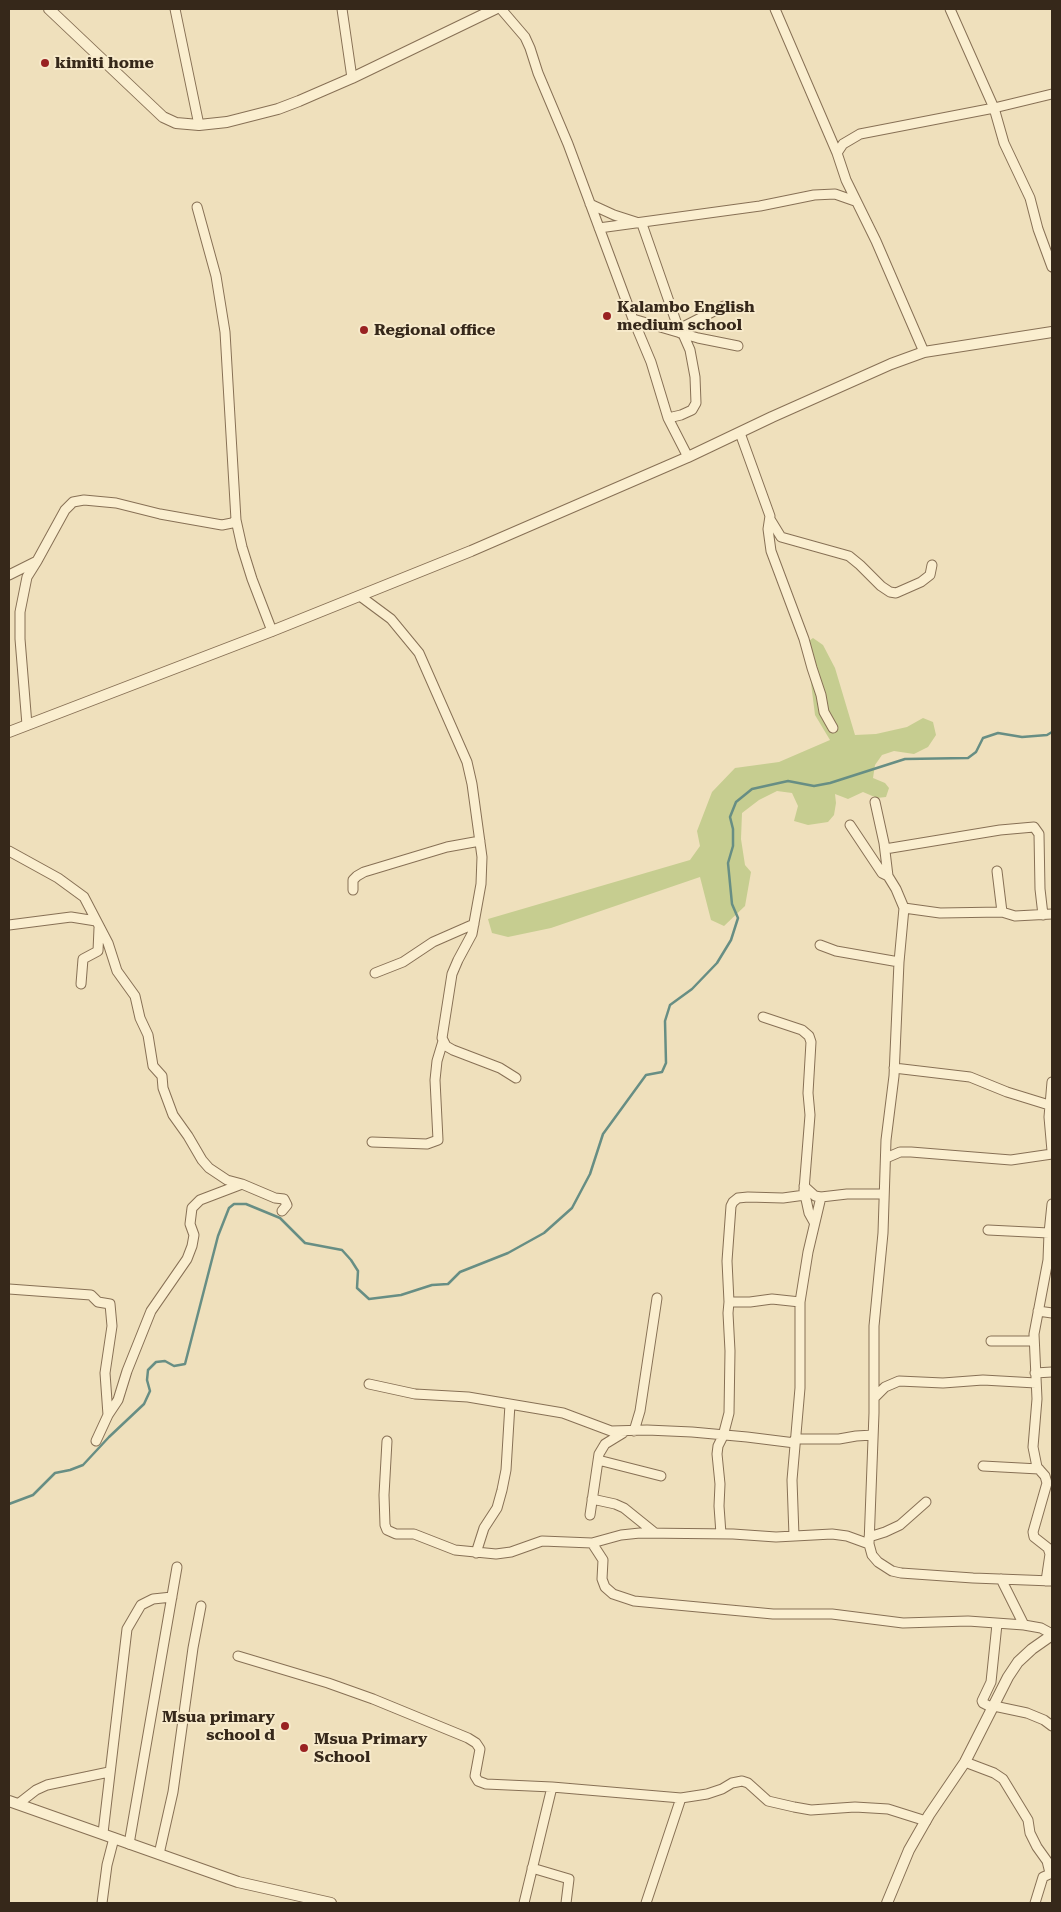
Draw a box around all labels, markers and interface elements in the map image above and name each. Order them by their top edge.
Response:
place label: kimiti home [55,53,154,73]
marker: kimiti home [39,57,51,69]
place label: Kalambo English medium school [617,297,755,335]
marker: Kalambo English medium school [601,310,613,322]
place label: Regional office [374,320,495,340]
marker: Regional office [358,324,370,336]
place label: Msua primary school d [162,1707,275,1745]
marker: Msua primary school d [279,1720,291,1732]
place label: Msua Primary School [314,1729,427,1767]
marker: Msua Primary School [298,1742,310,1754]

